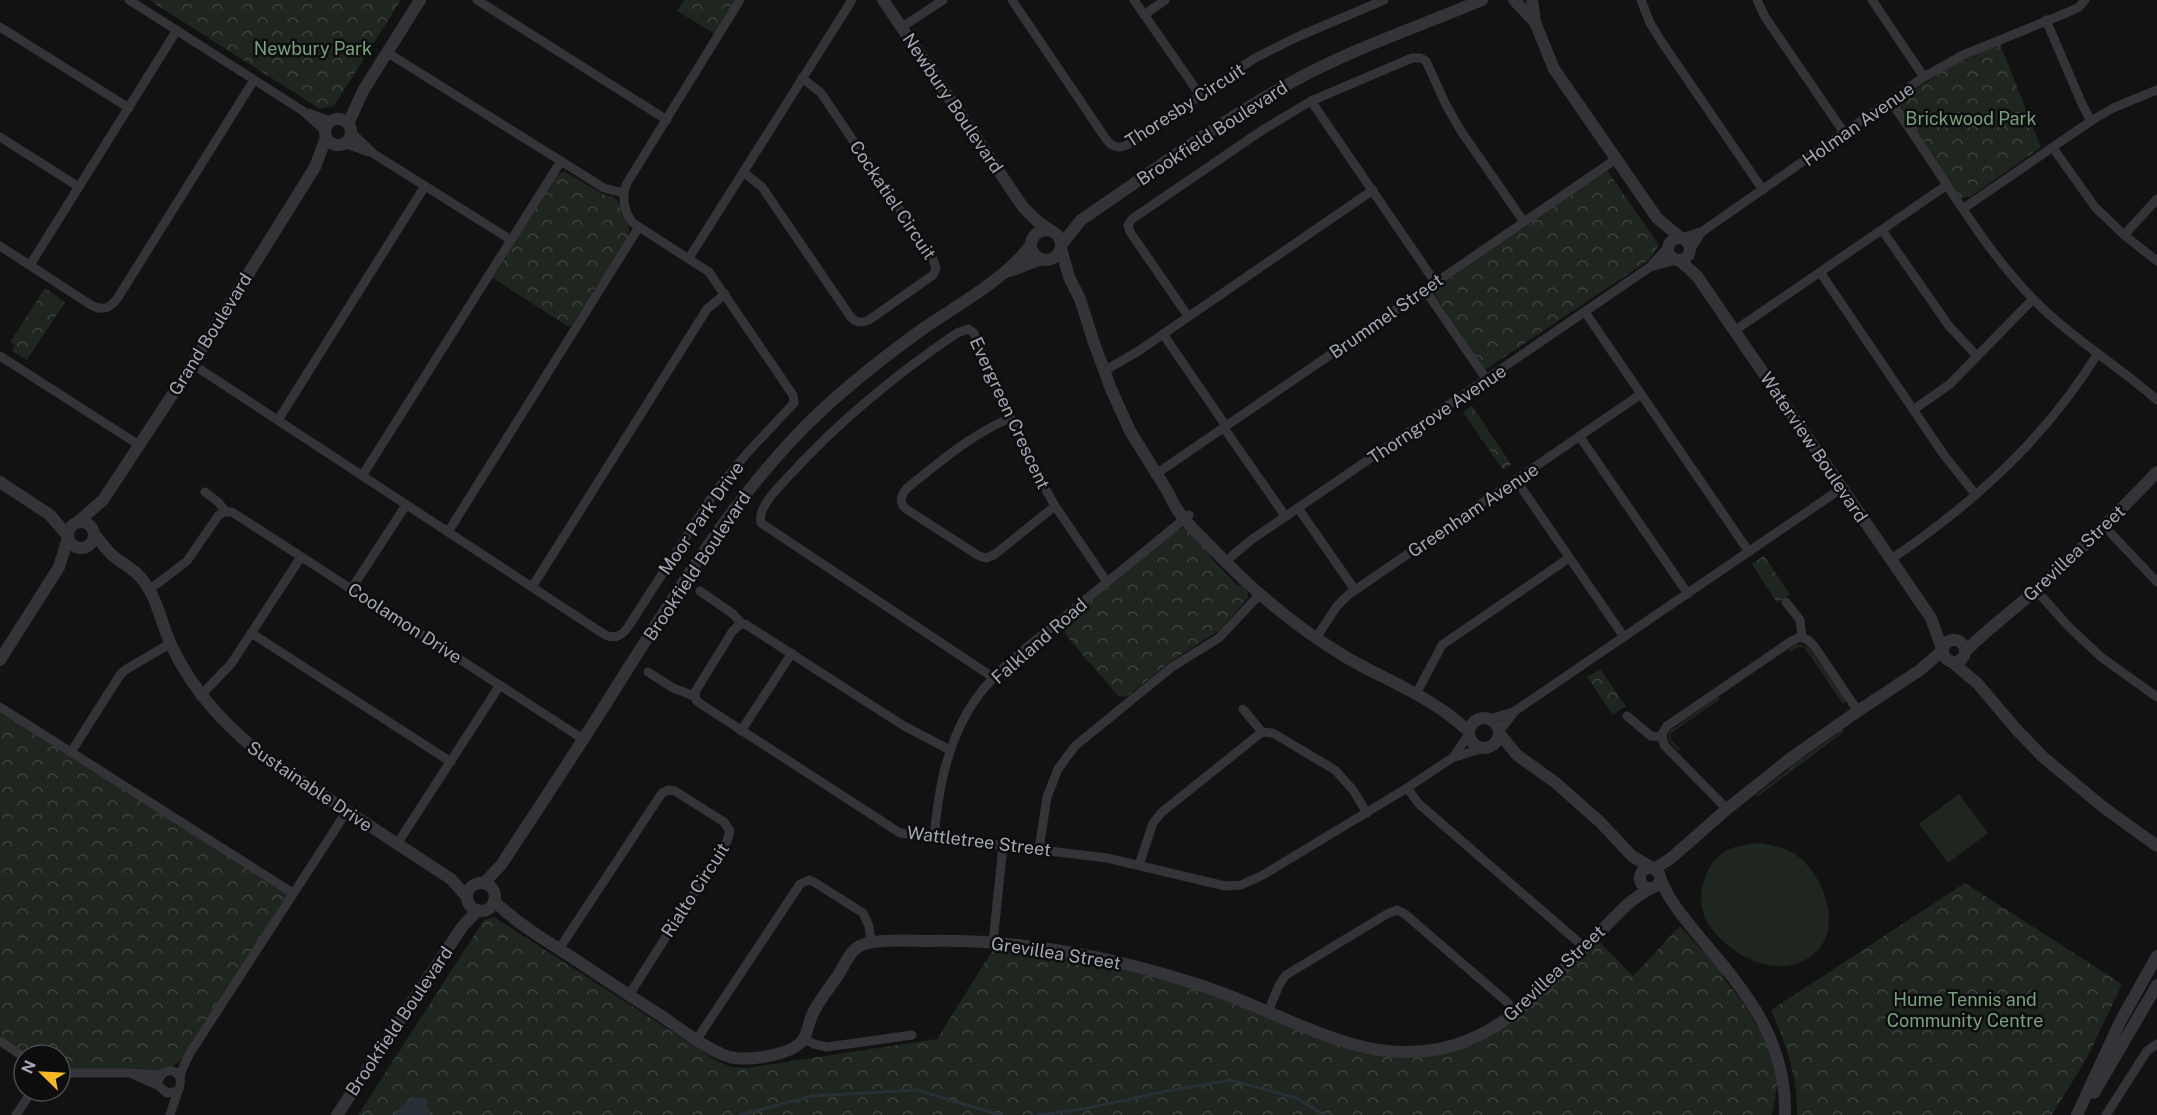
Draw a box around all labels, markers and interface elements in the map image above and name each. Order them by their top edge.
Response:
street label: Newbury Boulevard [898,29,1008,177]
park label: Newbury Park [254,38,372,59]
street label: Thoresby Circuit [1122,59,1248,151]
street label: Brookfield Boulevard [1133,76,1291,190]
street label: Holman Avenue [1798,78,1918,170]
park label: Brickwood Park [1905,108,2037,129]
street label: Cockatiel Circuit [845,137,941,263]
street label: Grand Boulevard [164,269,256,399]
street label: Brummel Street [1325,269,1447,363]
street label: Evergreen Crescent [966,334,1054,492]
street label: Thorngrove Avenue [1364,360,1510,468]
street label: Waterview Boulevard [1756,368,1872,526]
street label: Moor Park Drive [654,457,748,579]
street label: Greenham Avenue [1404,459,1542,561]
street label: Brookfield Boulevard [639,487,755,645]
street label: Grevillea Street [2019,501,2129,605]
street label: Coolamon Drive [344,578,466,668]
street label: Falkland Road [987,594,1091,688]
street label: Sustainable Drive [243,736,377,836]
street label: Wattletree Street [906,822,1052,860]
street label: Rialto Circuit [657,839,733,941]
street label: Grevillea Street [1499,921,1609,1025]
street label: Grevillea Street [990,932,1122,974]
street label: Brookfield Boulevard [341,942,457,1100]
park label: Hume Tennis and Community Centre [1887,989,2043,1031]
north arrow [12,1043,72,1103]
text: N [18,1058,40,1077]

